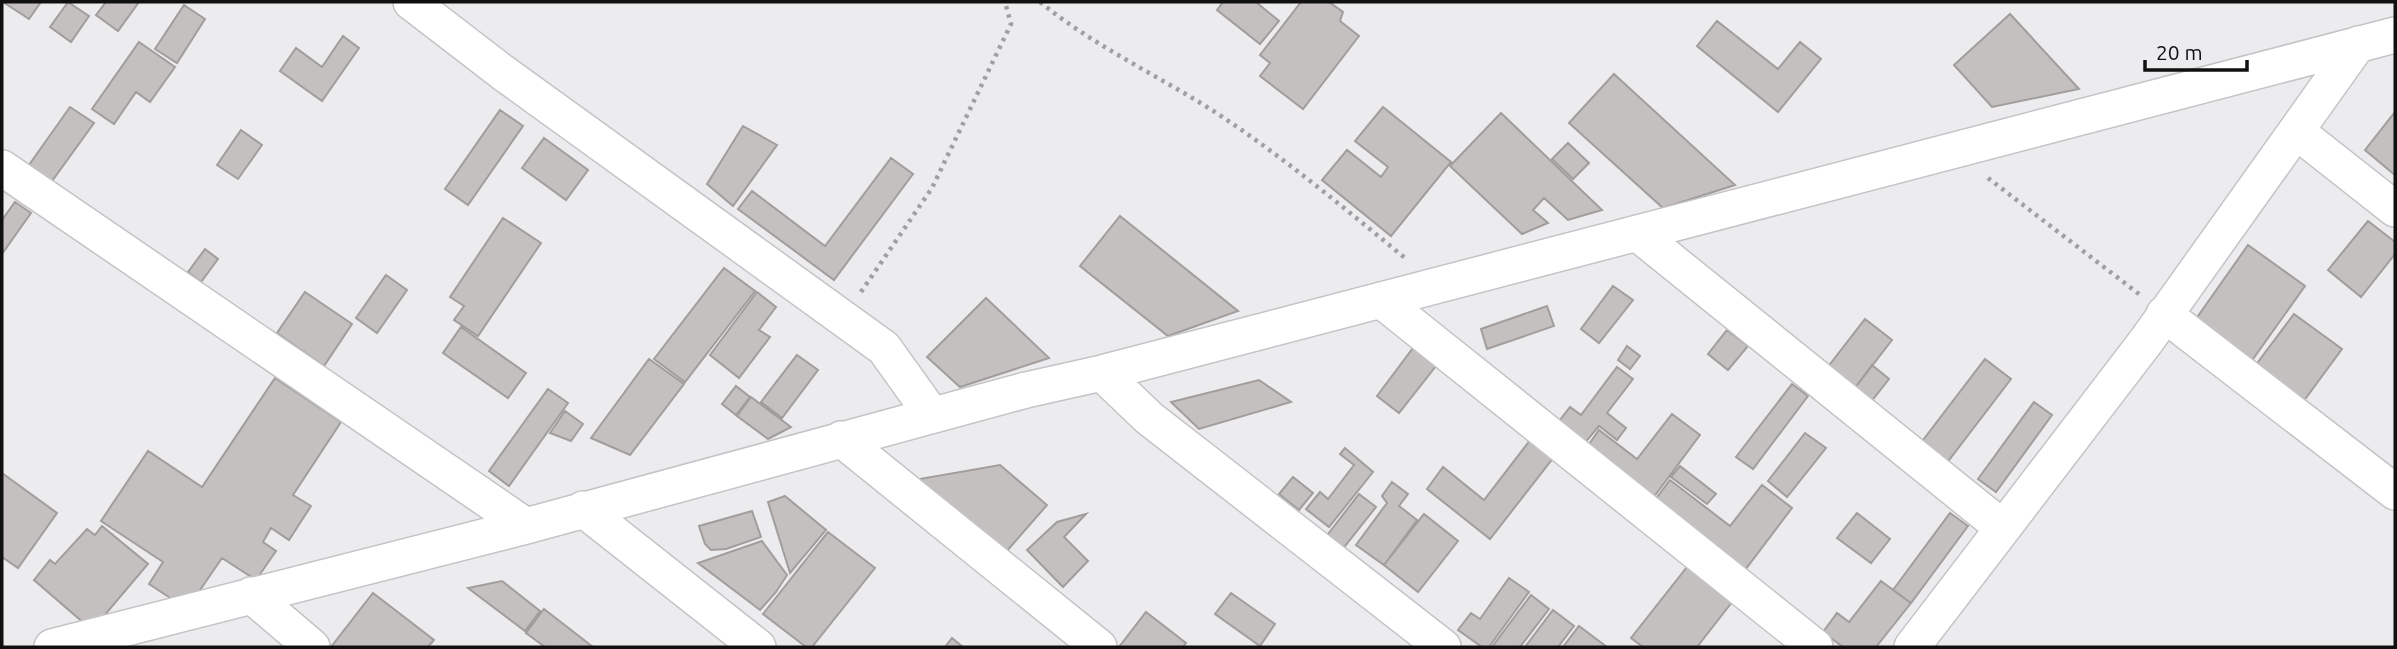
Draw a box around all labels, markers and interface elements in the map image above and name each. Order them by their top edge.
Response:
scale bar [2145,28,2246,72]
text: 20 m [2156,40,2203,64]

